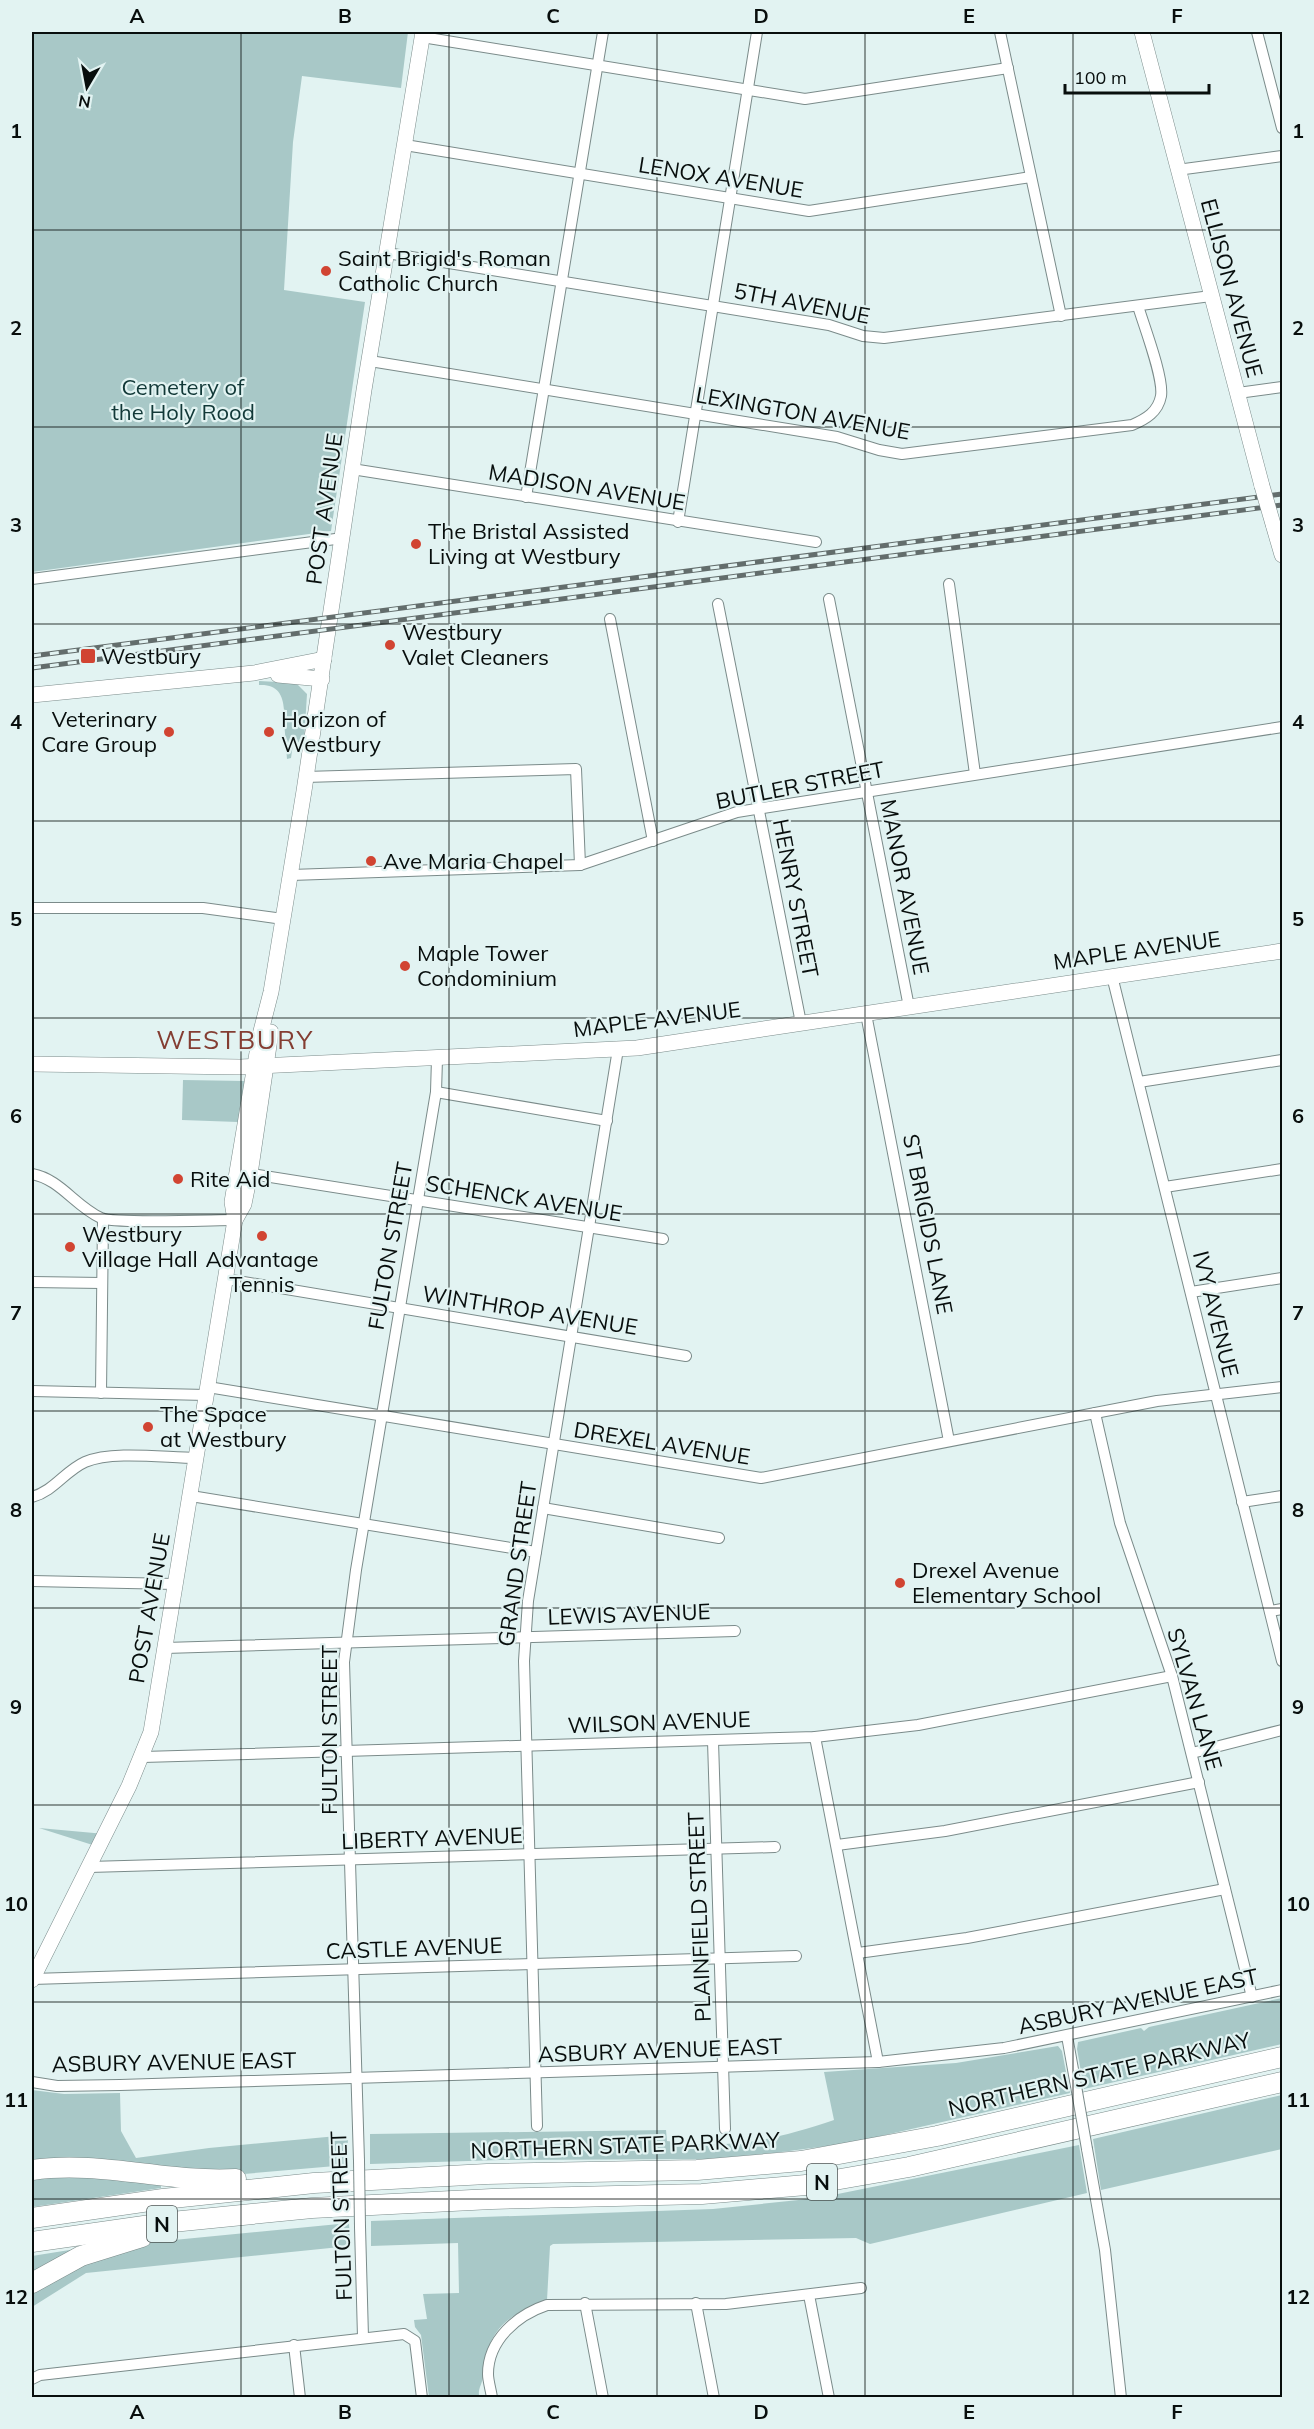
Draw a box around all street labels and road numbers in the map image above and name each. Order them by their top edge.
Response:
street label: LENOX AVENUE [637,150,805,204]
street label: ELLISON AVENUE [1195,195,1269,381]
street label: 5TH AVENUE [732,276,872,330]
street label: LEXINGTON AVENUE [694,380,912,446]
street label: POST AVENUE [300,432,348,586]
street label: MADISON AVENUE [487,458,687,516]
street label: BUTLER STREET [713,755,887,815]
street label: MANOR AVENUE [874,797,936,977]
street label: HENRY STREET [767,816,825,980]
street label: MAPLE AVENUE [1052,924,1222,976]
street label: MAPLE AVENUE [572,995,742,1043]
street label: ST BRIGIDS LANE [897,1131,959,1317]
street label: FULTON STREET [361,1160,419,1332]
street label: SCHENCK AVENUE [424,1169,624,1227]
street label: IVY AVENUE [1187,1248,1245,1380]
street label: WINTHROP AVENUE [420,1279,640,1341]
street label: DREXEL AVENUE [572,1415,752,1471]
street label: GRAND STREET [492,1480,542,1648]
street label: POST AVENUE [122,1531,176,1685]
street label: LEWIS AVENUE [547,1597,711,1631]
street label: SYLVAN LANE [1161,1625,1229,1773]
street label: FULTON STREET [315,1645,343,1815]
street label: WILSON AVENUE [567,1705,751,1739]
street label: PLAINFIELD STREET [681,1812,717,2022]
street label: LIBERTY AVENUE [341,1821,523,1855]
street label: CASTLE AVENUE [325,1931,503,1965]
street label: ASBURY AVENUE EAST [1015,1962,1261,2040]
street label: NORTHERN STATE PARKWAY [945,2025,1253,2122]
street label: ASBURY AVENUE EAST [537,2032,783,2068]
street label: ASBURY AVENUE EAST [51,2046,297,2078]
street label: NORTHERN STATE PARKWAY [470,2126,781,2164]
street label: FULTON STREET [324,2131,358,2301]
road number: N [807,2164,837,2200]
road number: N [147,2206,177,2242]

